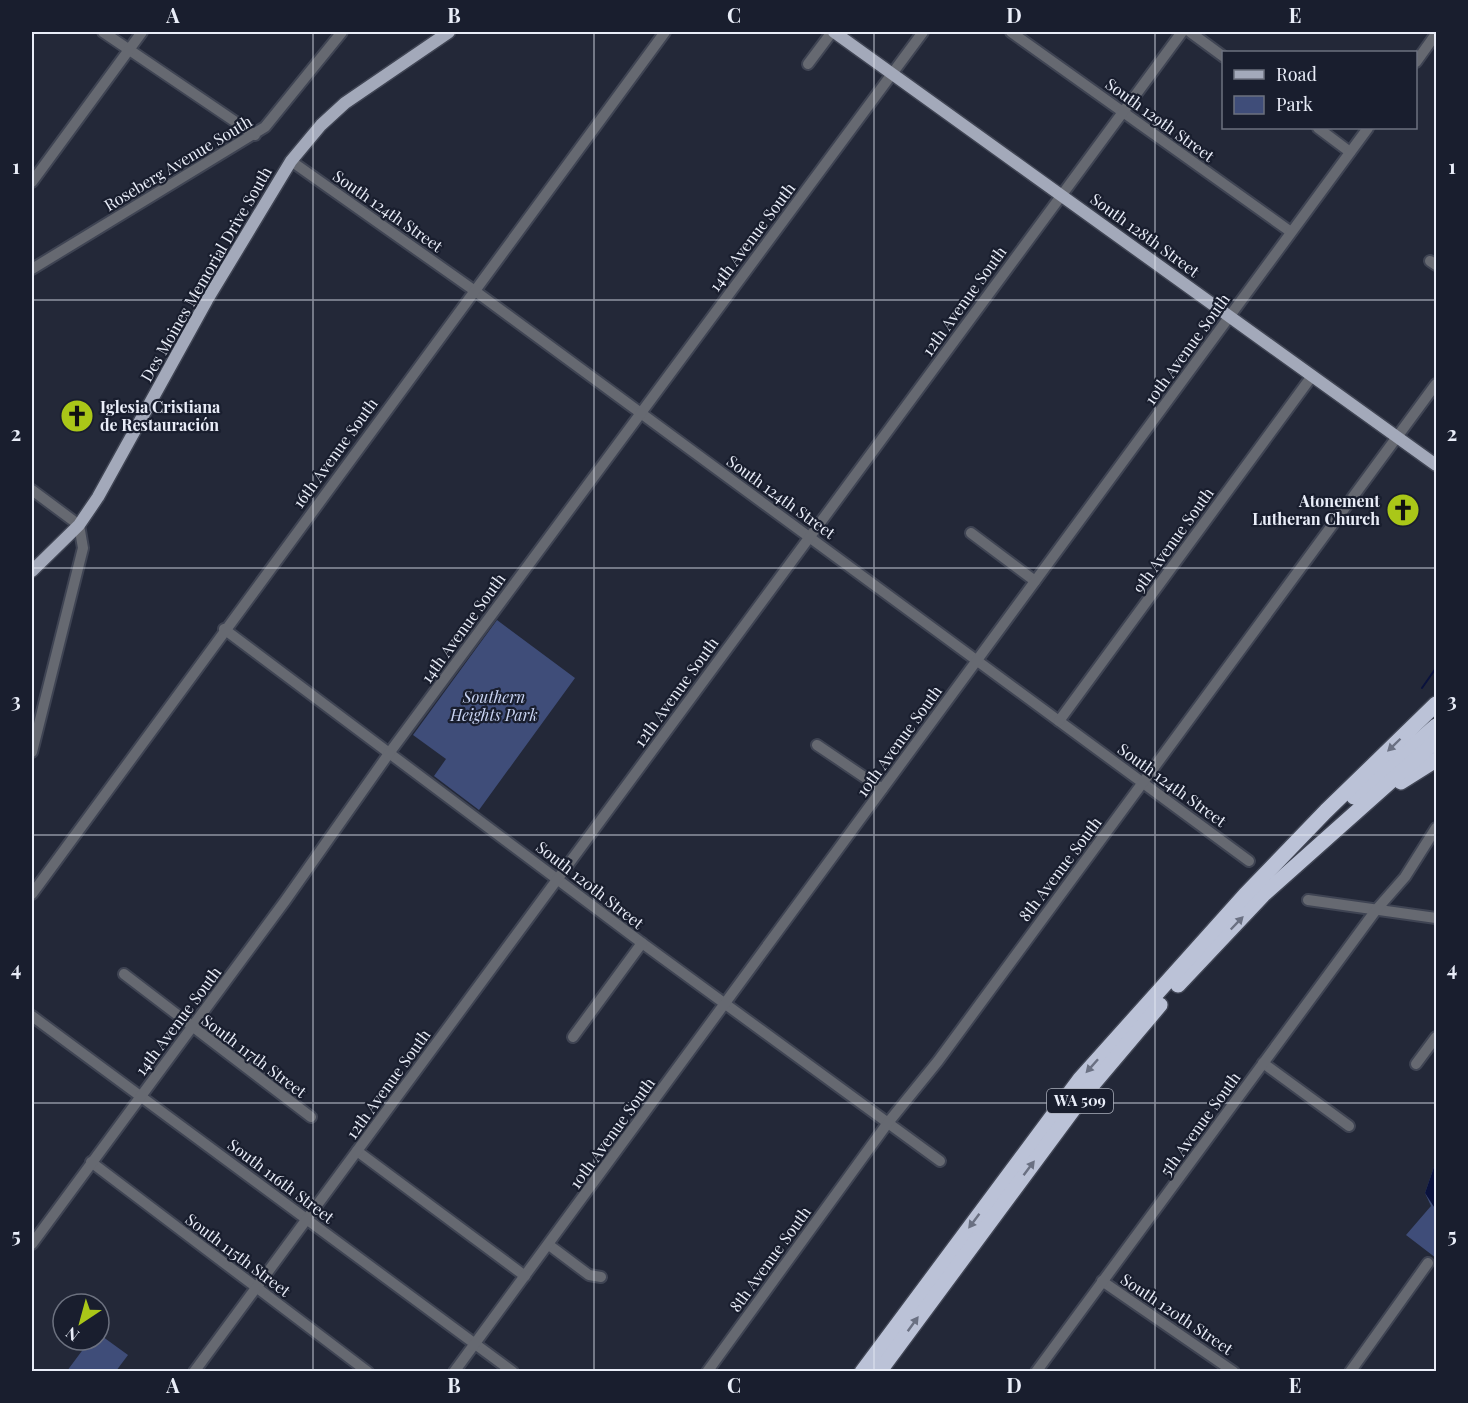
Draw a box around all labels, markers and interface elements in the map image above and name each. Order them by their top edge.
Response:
text: A [165,1,180,28]
text: B [447,1,461,28]
text: C [727,1,741,28]
text: D [1006,1,1022,28]
text: E [1289,1,1301,28]
legend [1222,51,1417,129]
text: Road [1276,62,1317,86]
street label: South 129th Street [1102,73,1219,166]
text: Park [1276,92,1313,116]
street label: Roseberg Avenue South [100,110,256,215]
text: 1 [12,152,20,179]
text: 1 [1448,152,1456,179]
street label: Des Moines Memorial Drive South [135,162,276,385]
street label: South 124th Street [329,165,448,256]
street label: 14th Avenue South [704,178,800,295]
street label: South 128th Street [1087,188,1204,281]
street label: 12th Avenue South [917,241,1011,360]
street label: 10th Avenue South [1139,288,1234,409]
street label: 16th Avenue South [288,393,382,512]
place label: Iglesia Cristiana de Restauración [100,396,221,435]
church icon: Iglesia Cristiana de Restauración [59,398,95,434]
text: 2 [11,419,21,446]
text: 2 [1447,419,1457,446]
street label: South 124th Street [723,450,840,543]
street label: 9th Avenue South [1127,482,1218,597]
place label: Atonement Lutheran Church [1252,490,1380,529]
church icon: Atonement Lutheran Church [1385,492,1421,528]
street label: 14th Avenue South [416,568,510,687]
street label: 12th Avenue South [629,632,723,751]
street label: 10th Avenue South [851,680,946,801]
text: 3 [11,686,21,713]
park label: Southern Heights Park [449,686,538,725]
text: 3 [1447,686,1457,713]
one-way arrow [1388,737,1402,751]
street label: South 124th Street [1114,738,1231,831]
street label: 8th Avenue South [1013,812,1106,925]
street label: South 120th Street [532,836,649,933]
one-way arrow [1229,916,1243,930]
text: 4 [11,954,21,981]
text: 4 [1447,954,1457,981]
street label: 14th Avenue South [130,962,226,1079]
street label: South 117th Street [198,1009,311,1102]
street label: 12th Avenue South [341,1024,435,1143]
one-way arrow [1086,1058,1099,1073]
street label: 5th Avenue South [1155,1067,1245,1180]
street label: 10th Avenue South [564,1072,659,1193]
road number: WA 509 [1047,1089,1113,1113]
street label: South 116th Street [224,1134,339,1228]
one-way arrow [1023,1160,1035,1175]
street label: 8th Avenue South [724,1201,815,1316]
street label: South 115th Street [182,1208,295,1301]
one-way arrow [968,1213,980,1228]
text: 5 [11,1221,21,1248]
text: 5 [1447,1221,1457,1248]
street label: South 120th Street [1117,1268,1238,1359]
north arrow [51,1292,111,1352]
one-way arrow [907,1317,919,1333]
text: N [61,1322,83,1346]
text: A [165,1371,180,1398]
text: B [447,1371,461,1398]
text: C [727,1371,741,1398]
text: D [1006,1371,1022,1398]
text: E [1289,1371,1301,1398]

